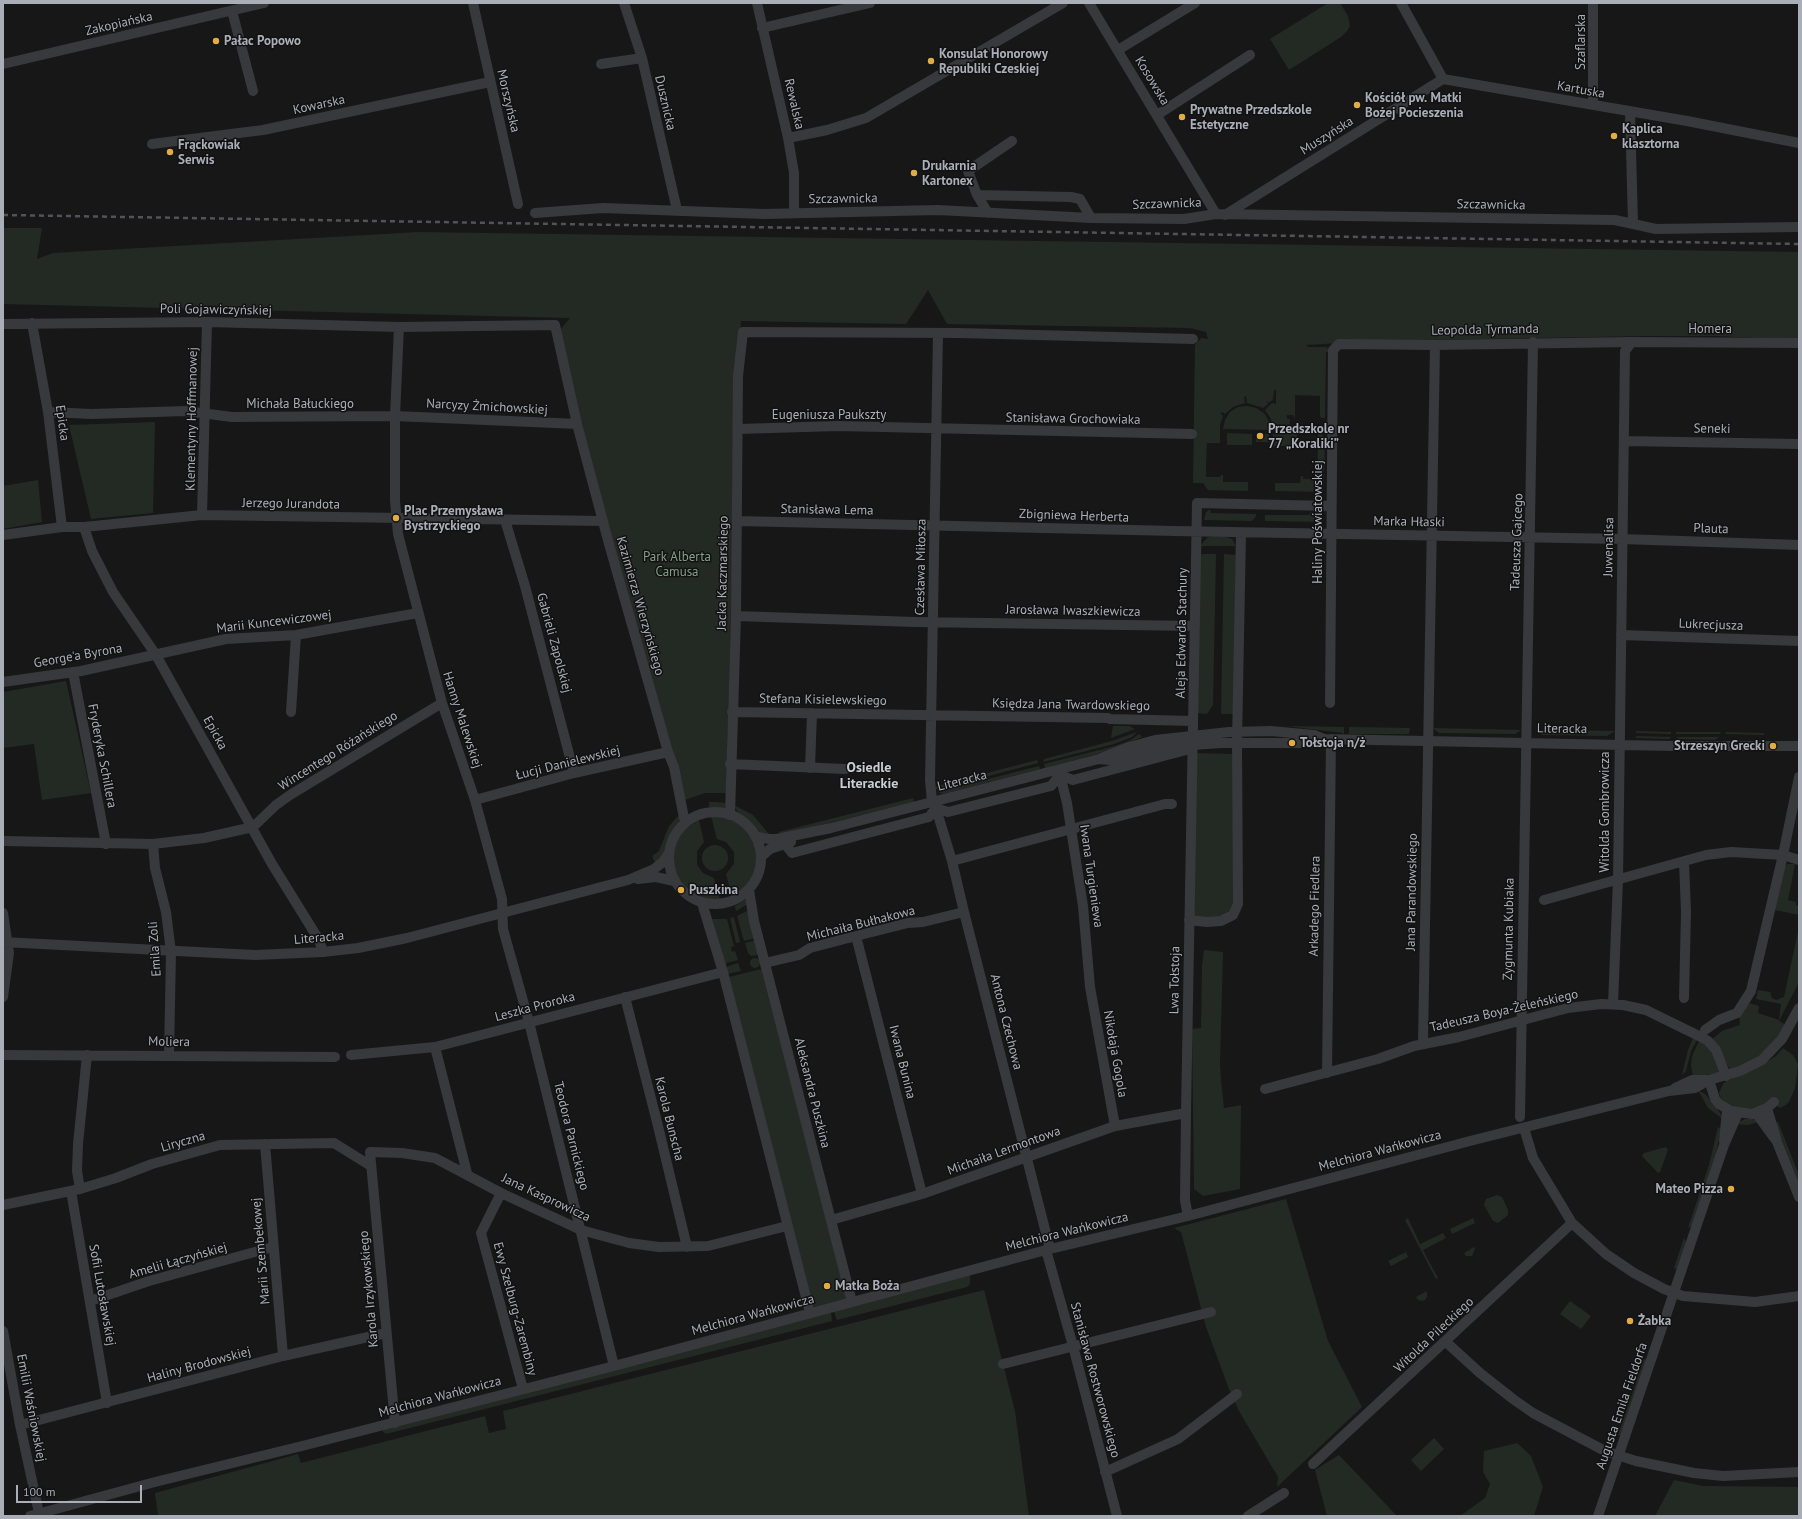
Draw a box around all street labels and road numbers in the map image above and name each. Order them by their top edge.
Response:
street label: Zakopiańska [84,9,154,39]
street label: Szaflarska [1573,14,1589,70]
street label: Kosowska [1131,54,1173,108]
street label: Morszyńska [493,68,523,134]
street label: Dusznicka [651,74,679,132]
street label: Rewalska [781,77,807,131]
street label: Kartuska [1556,78,1606,102]
street label: Kowarska [292,92,346,118]
street label: Muszyńska [1298,114,1356,158]
street label: Szczawnicka [808,191,878,207]
street label: Szczawnicka [1132,195,1202,213]
street label: Szczawnicka [1456,197,1526,213]
street label: Poli Gojawiczyńskiej [160,301,272,319]
street label: Leopolda Tyrmanda [1431,321,1539,339]
street label: Homera [1688,321,1732,337]
street label: Klementyny Hoffmanowej [183,347,201,491]
street label: Michała Bałuckiego [246,396,354,412]
street label: Narcyzy Żmichowskiej [426,396,548,418]
street label: Epicka [52,404,72,442]
street label: Eugeniusza Paukszty [772,407,886,423]
street label: Stanisława Grochowiaka [1005,410,1141,428]
street label: Seneki [1693,421,1731,437]
street label: Haliny Poświatowskiej [1310,460,1326,584]
street label: Tadeusza Gajcego [1507,493,1527,591]
street label: Jerzego Jurandota [242,495,340,513]
street label: Stanisława Lema [780,501,874,519]
street label: Zbigniewa Herberta [1019,506,1129,526]
street label: Marka Hłaski [1373,514,1445,530]
street label: Jacka Kaczmarskiego [714,516,732,630]
street label: Juwenalisa [1601,517,1617,577]
street label: Czesława Miłosza [912,518,930,616]
street label: Plauta [1693,521,1729,537]
street label: Kazimierza Wierzyńskiego [613,535,667,677]
street label: Aleja Edwarda Stachury [1173,567,1191,699]
street label: Gabrieli Zapolskiej [533,591,575,695]
street label: Jarosława Iwaszkiewicza [1005,602,1141,620]
street label: Marii Kuncewiczowej [216,607,332,637]
street label: Lukrecjusza [1678,616,1744,634]
street label: George'a Byrona [32,641,124,671]
street label: Hanny Malewskiej [439,670,485,770]
street label: Stefana Kisielewskiego [759,691,887,709]
street label: Księdza Jana Twardowskiego [992,696,1150,714]
street label: Fryderyka Schillera [84,703,120,809]
street label: Wincentego Różańskiego [276,708,400,794]
street label: Epicka [199,713,231,753]
street label: Literacka [1537,721,1587,737]
street label: Łucji Danielewskiej [514,742,622,784]
street label: Witolda Gombrowicza [1597,752,1613,872]
street label: Literacka [936,767,988,795]
street label: Iwana Turgieniewa [1076,823,1106,929]
street label: Jana Parandowskiego [1403,833,1421,951]
street label: Arkadego Fiedlera [1306,856,1324,956]
street label: Zygmunta Kubiaka [1500,877,1518,981]
street label: Michaiła Bułhakowa [805,903,917,945]
street label: Emila Zoli [145,921,165,977]
street label: Literacka [293,928,345,948]
street label: Lwa Tołstoja [1167,946,1183,1014]
street label: Antona Czechowa [987,973,1025,1071]
street label: Tadeusza Boya-Żeleńskiego [1428,986,1580,1036]
street label: Leszka Proroka [493,989,577,1025]
street label: Nikołaja Gogola [1100,1009,1130,1099]
street label: Iwana Bunina [885,1023,919,1101]
street label: Moliera [148,1034,190,1050]
street label: Aleksandra Puszkina [791,1036,833,1150]
street label: Karola Bunscha [651,1076,687,1162]
street label: Teodora Parnickiego [550,1080,592,1192]
street label: Michaiła Lermontowa [945,1123,1063,1179]
street label: Melchiora Wańkowicza [1317,1127,1443,1175]
street label: Liryczna [159,1128,207,1156]
street label: Jana Kasprowicza [499,1171,593,1225]
street label: Marii Szembekowej [249,1197,273,1305]
street label: Melchiora Wańkowicza [1004,1209,1130,1255]
street label: Karola Irzykowskiego [356,1230,382,1348]
street label: Amelii Łączyńskiej [127,1239,229,1283]
street label: Ewy Szelburg-Zarembiny [490,1241,540,1377]
street label: Sofii Lutosławskiej [85,1243,119,1347]
street label: Melchiora Wańkowicza [690,1291,816,1339]
street label: Witolda Pileckiego [1391,1294,1477,1376]
street label: Stanisława Rostworowskiego [1067,1301,1123,1459]
street label: Augusta Emila Fieldorfa [1593,1341,1651,1471]
street label: Haliny Brodowskiej [145,1344,253,1386]
street label: Emilii Waśniowskiej [13,1353,49,1463]
street label: Melchiora Wańkowicza [377,1373,503,1421]

